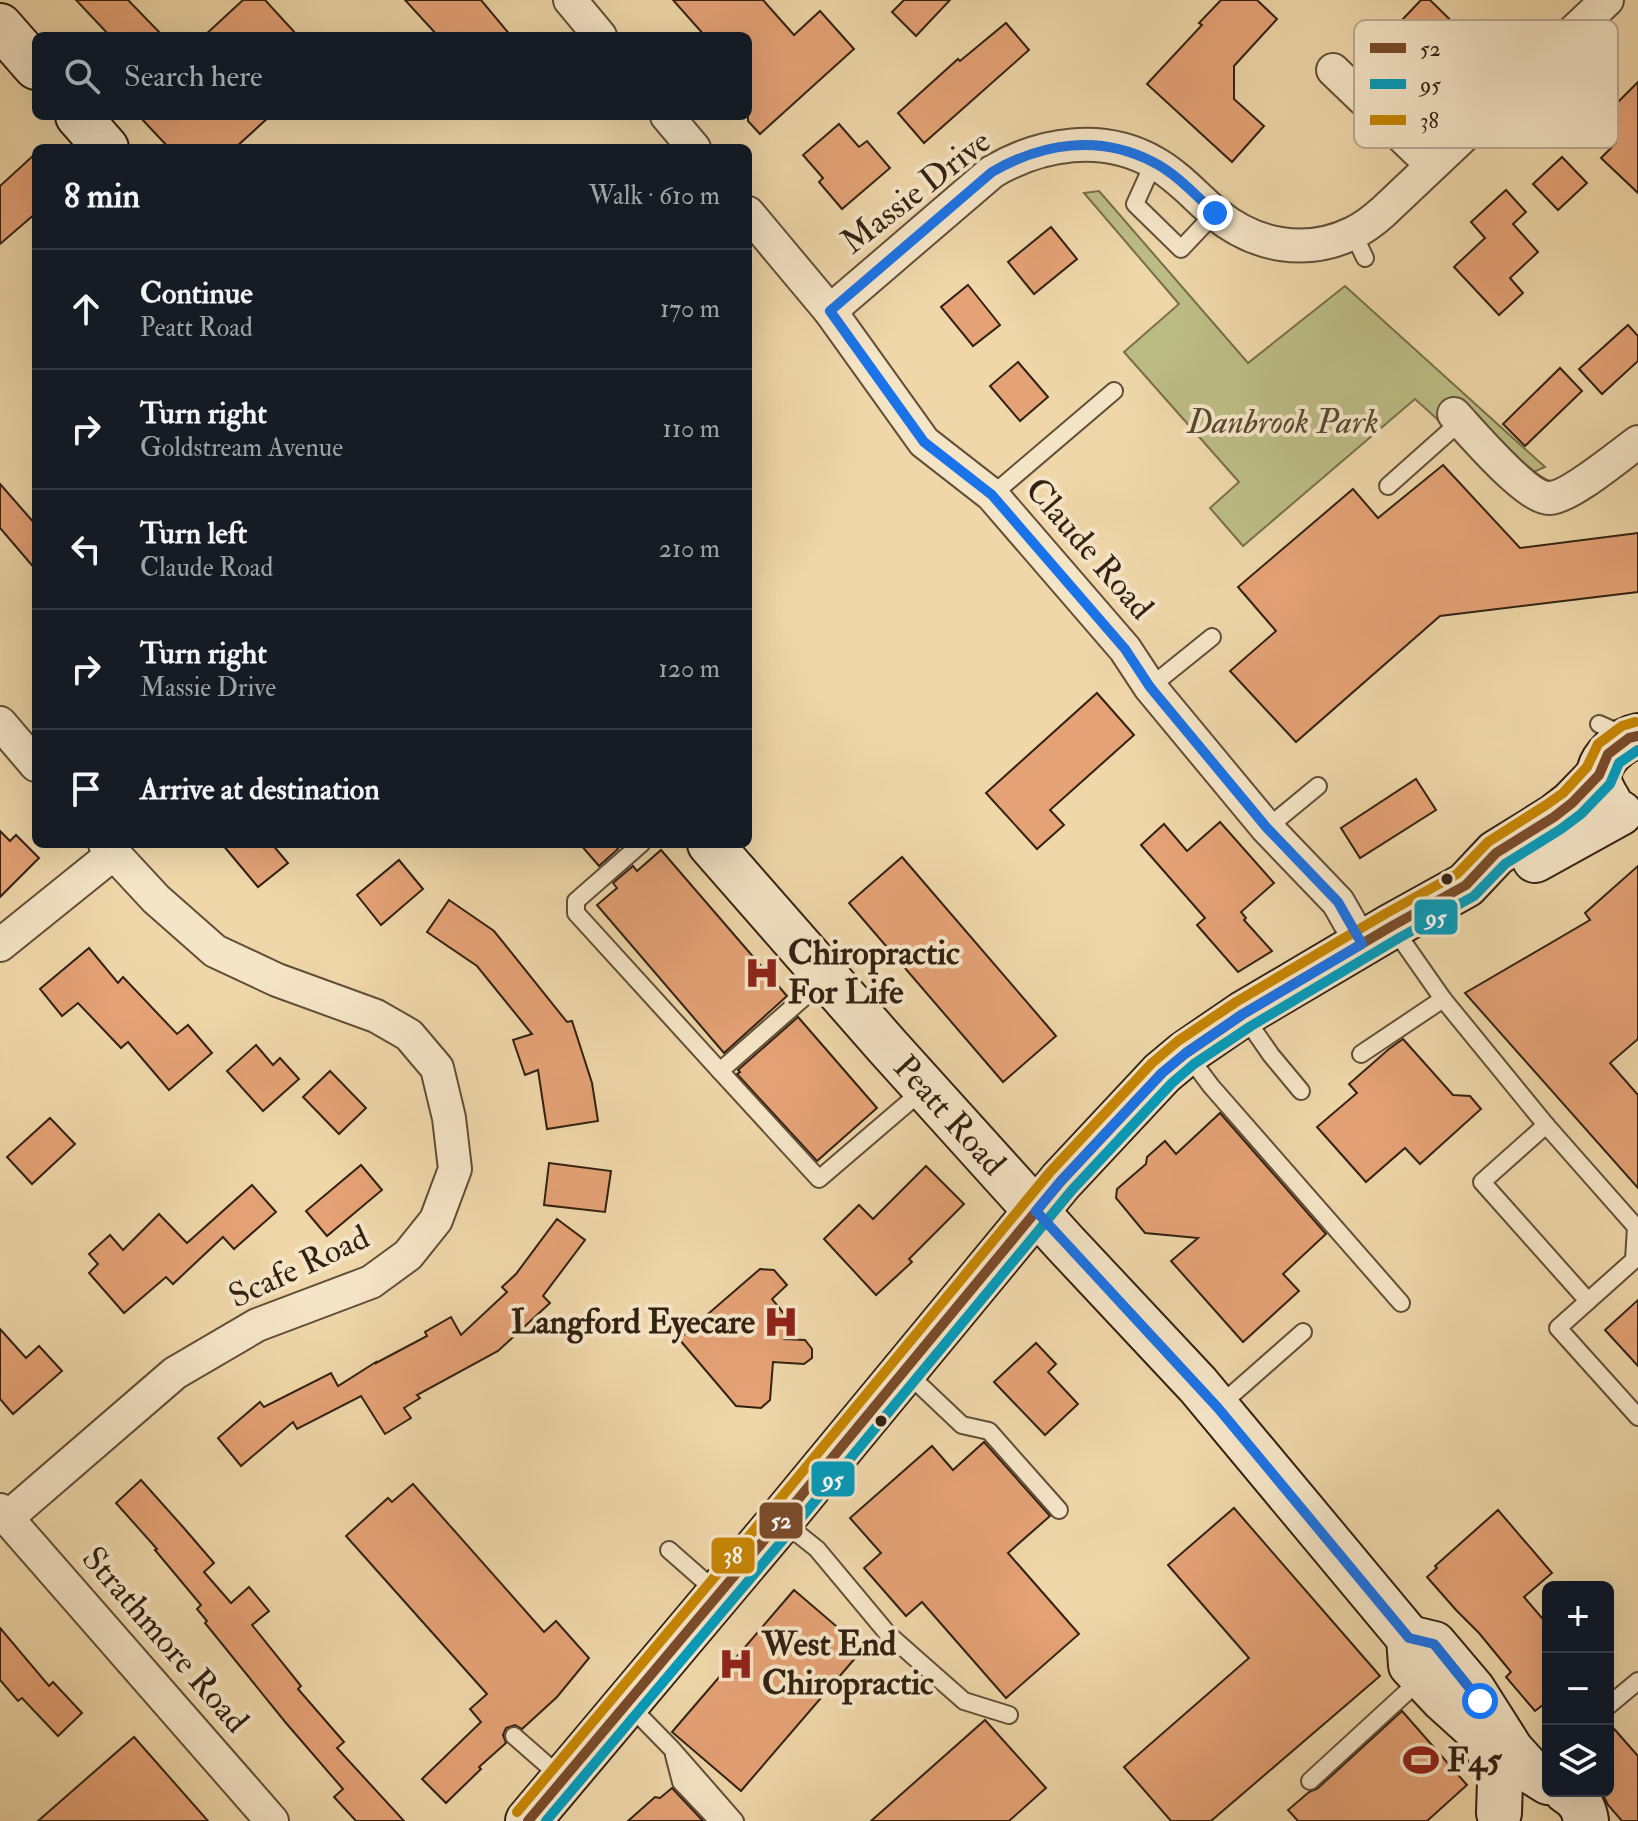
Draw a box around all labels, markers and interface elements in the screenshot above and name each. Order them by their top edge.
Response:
legend [1354,20,1618,148]
search box [32,32,752,120]
text: 52 [1420,35,1441,63]
icon: search [60,54,104,98]
text: Search here [124,58,263,95]
text: 95 [1418,71,1441,99]
text: 38 [1420,107,1439,135]
street label: Massie Drive [833,120,999,264]
text: 8 min [64,175,140,218]
text: Walk · 610 m [589,180,720,212]
route end [1197,195,1233,231]
text: Continue [140,275,253,312]
icon: ahead [64,287,108,331]
text: 170 m [660,293,720,325]
text: Peatt Road [140,312,253,344]
text: Turn right [140,395,267,432]
park label: Danbrook Park [1186,401,1379,444]
icon: right [64,407,108,451]
text: 110 m [663,413,720,445]
text: Goldstream Avenue [140,432,343,464]
street label: Claude Road [1016,469,1163,629]
text: Turn left [140,515,247,552]
icon: left [64,527,108,571]
text: 210 m [659,533,720,565]
text: Claude Road [140,552,273,584]
text: Turn right [140,635,267,672]
icon: right [64,647,108,691]
text: 120 m [659,653,720,685]
text: Massie Drive [140,672,276,704]
icon: arrive [64,767,108,811]
text: Arrive at destination [140,771,380,808]
unlabelled marker [1439,871,1455,887]
line badge: 95 [1413,898,1459,936]
text: 95 [1424,904,1447,932]
place label: Chiropractic For Life [788,932,960,1014]
hospital icon: Chiropractic For Life [743,954,781,992]
street label: Peatt Road [884,1046,1015,1185]
street label: Scafe Road [222,1216,376,1318]
place label: Langford Eyecare [511,1301,756,1344]
hospital icon: Langford Eyecare [762,1303,800,1341]
unlabelled marker [873,1413,889,1429]
line badge: 95 [810,1460,856,1498]
text: 95 [821,1466,844,1494]
line badge: 52 [758,1501,804,1540]
text: 52 [771,1507,791,1535]
line badge: 38 [710,1536,756,1575]
street label: Strathmore Road [72,1538,258,1742]
text: 38 [724,1542,743,1570]
map controls [1542,1581,1614,1797]
button: + [1542,1581,1614,1653]
place label: West End Chiropractic [761,1623,934,1705]
hospital icon: West End Chiropractic [717,1645,755,1683]
button: − [1542,1653,1614,1725]
route start [1462,1683,1498,1719]
button: layers [1542,1725,1614,1797]
place label: F45 [1447,1739,1503,1782]
sports icon: F45 [1402,1741,1440,1779]

